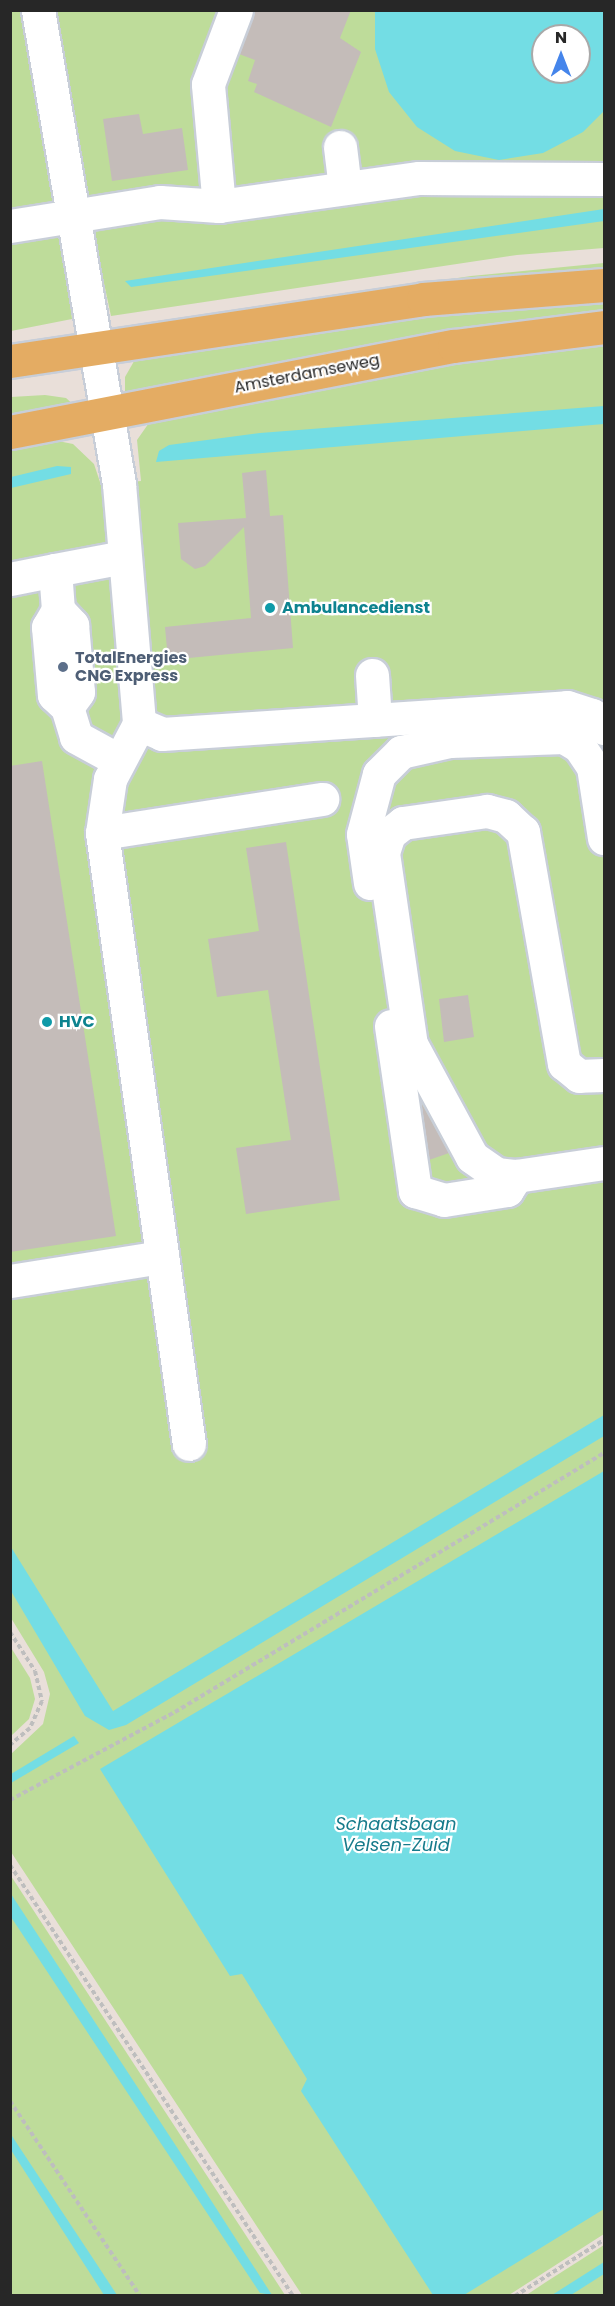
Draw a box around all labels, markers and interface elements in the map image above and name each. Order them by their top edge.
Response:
north arrow [531,24,591,84]
text: N [555,26,567,49]
street label: Amsterdamseweg [233,350,381,398]
place label: Ambulancedienst [282,598,430,618]
marker: Ambulancedienst [263,601,277,615]
place label: TotalEnergies CNG Express [75,648,187,686]
marker: TotalEnergies CNG Express [56,660,70,674]
place label: HVC [59,1012,95,1032]
marker: HVC [40,1015,54,1029]
water label: Schaatsbaan Velsen-Zuid [335,1814,457,1856]

